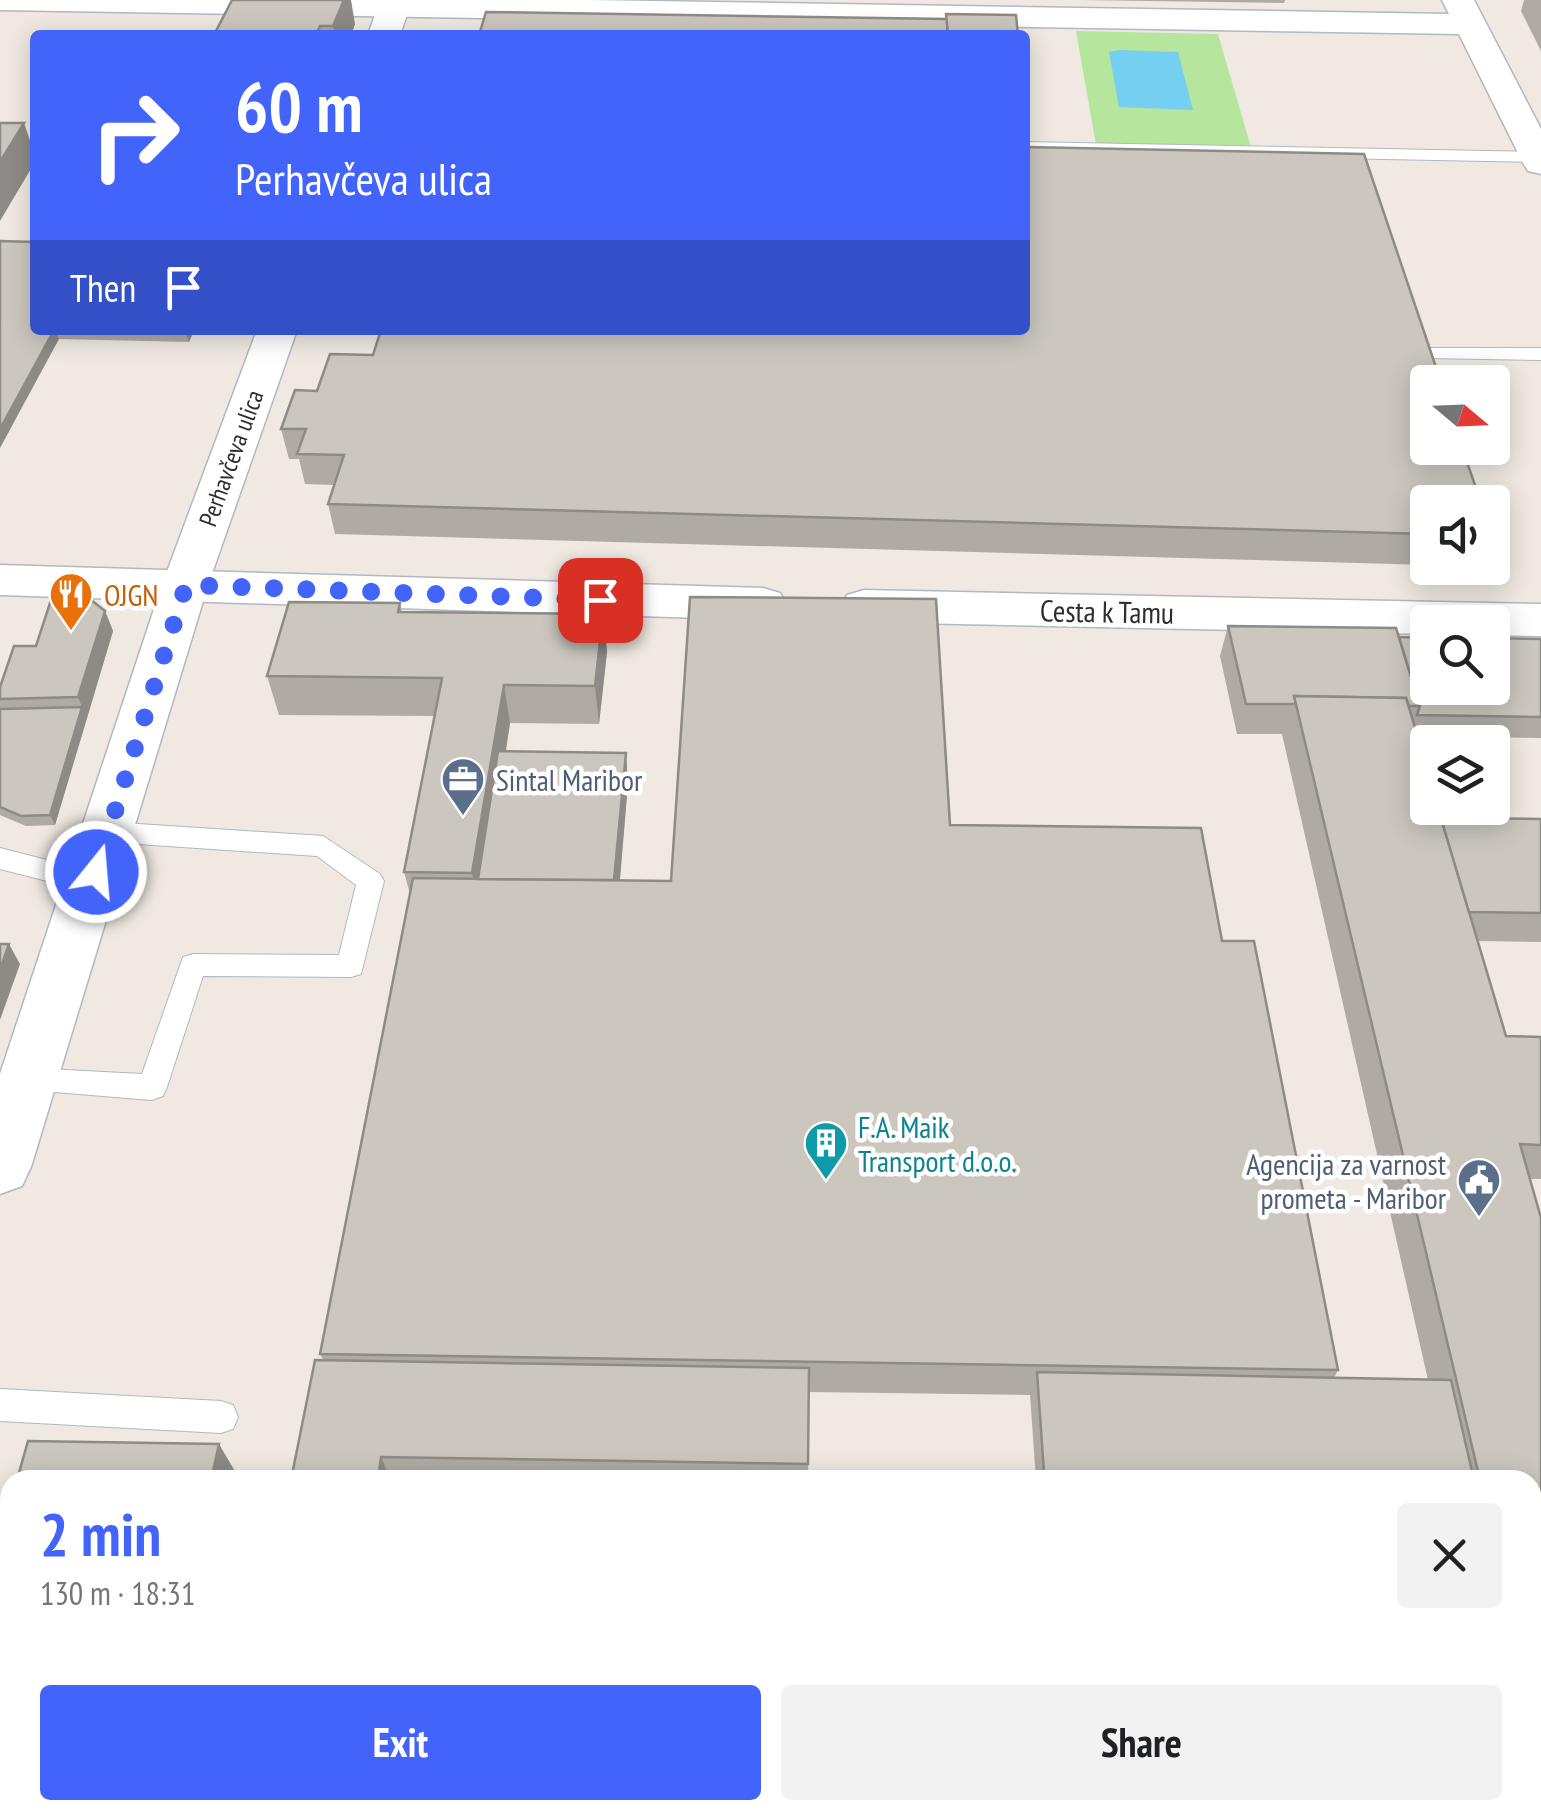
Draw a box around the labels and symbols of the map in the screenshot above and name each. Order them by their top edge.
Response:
north arrow [1410,365,1510,465]
street label: Perhavčeva ulica [192,385,270,531]
pin [558,558,643,643]
restaurant icon: OJGN [48,571,94,632]
place label: OJGN [104,575,158,614]
street label: Cesta k Tamu [1040,590,1174,632]
office icon: Sintal Maribor [440,756,486,817]
place label: Sintal Maribor [496,760,643,799]
position arrow [44,820,148,924]
place label: F.A. Maik Transport d.o.o. [858,1107,1017,1180]
building icon: F.A. Maik Transport d.o.o. [803,1120,849,1181]
place label: Agencija za varnost prometa - Maribor [1246,1144,1447,1217]
public building icon: Agencija za varnost prometa - Maribor [1456,1157,1502,1218]

